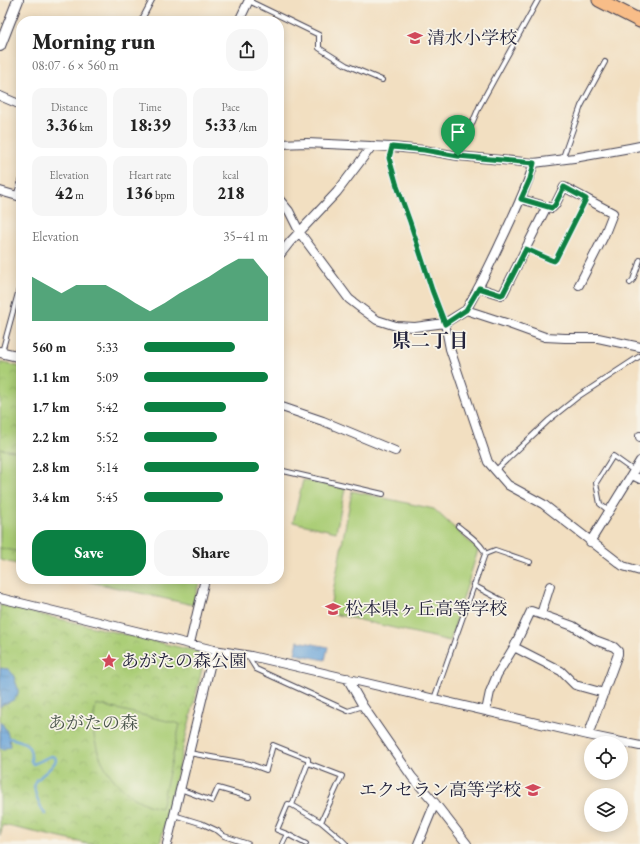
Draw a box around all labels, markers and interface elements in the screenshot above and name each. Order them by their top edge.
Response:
place label: 清水小学校 [427,26,517,49]
text: Morning run [32,27,156,56]
button: share [226,29,268,71]
school or university icon: 清水小学校 [406,29,424,47]
text: 08:07 · 6 × 560 m [32,57,119,74]
text: Distance [51,100,88,114]
text: Time [139,100,161,114]
text: Pace [221,100,240,114]
text: 3.36 [45,114,77,136]
text: 18:39 [129,114,171,136]
text: 5:33 [204,114,237,136]
pin [441,115,475,156]
text: km [77,120,93,134]
text: /km [237,120,257,134]
icon: arrive [447,121,469,143]
text: Elevation [50,168,89,182]
text: Heart rate [129,168,171,182]
text: kcal [222,168,239,182]
text: 42 [55,182,73,204]
text: 136 [125,182,153,204]
text: 218 [217,182,244,204]
text: m [73,188,84,202]
text: bpm [153,188,175,202]
text: Elevation [32,228,79,245]
text: 35–41 m [223,228,268,245]
district label: 県二丁目 [392,328,468,353]
text: 560 m [32,339,66,356]
text: 5:33 [96,339,118,356]
text: 1.1 km [32,369,70,386]
text: 5:09 [96,369,118,386]
text: 1.7 km [32,399,70,416]
text: 5:42 [96,399,118,416]
text: 2.2 km [32,429,70,446]
text: 5:52 [96,429,118,446]
text: 2.8 km [32,459,70,476]
text: 5:14 [96,459,118,476]
text: 3.4 km [32,489,70,506]
text: 5:45 [96,489,118,506]
button: Save [32,530,146,576]
button: Share [154,530,268,576]
place label: 松本県ヶ丘高等学校 [345,597,507,620]
school or university icon: 松本県ヶ丘高等学校 [324,600,342,618]
place label: あがたの森公園 [121,649,247,672]
place icon: あがたの森公園 [100,652,118,670]
park label: あがたの森 [48,711,138,734]
map controls [584,736,628,832]
button: locate [584,736,628,780]
place label: エクセラン高等学校 [359,778,521,801]
school or university icon: エクセラン高等学校 [524,781,542,799]
button: layers [584,788,628,832]

